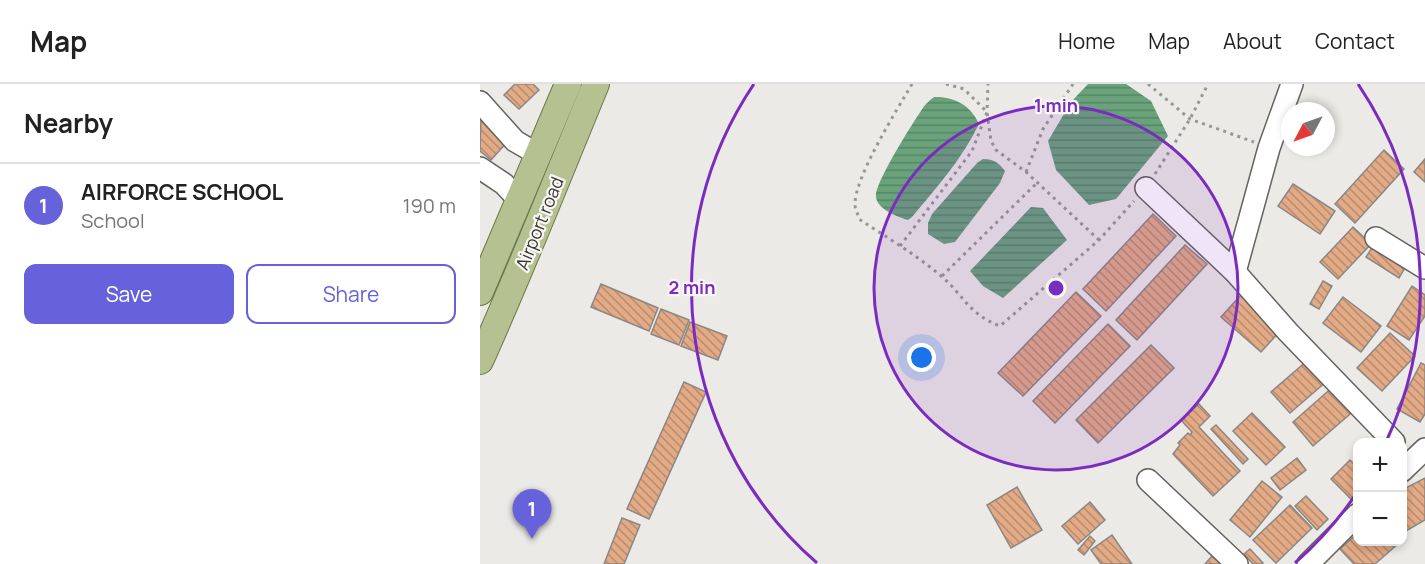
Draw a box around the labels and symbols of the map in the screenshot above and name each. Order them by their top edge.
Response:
text: 1 min [1034,93,1078,117]
north arrow [1281,102,1335,156]
street label: Airport road [509,173,569,273]
text: 2 min [669,275,715,299]
centre of rings [1046,278,1066,298]
your location [907,343,936,372]
pin: 1 [512,490,552,539]

